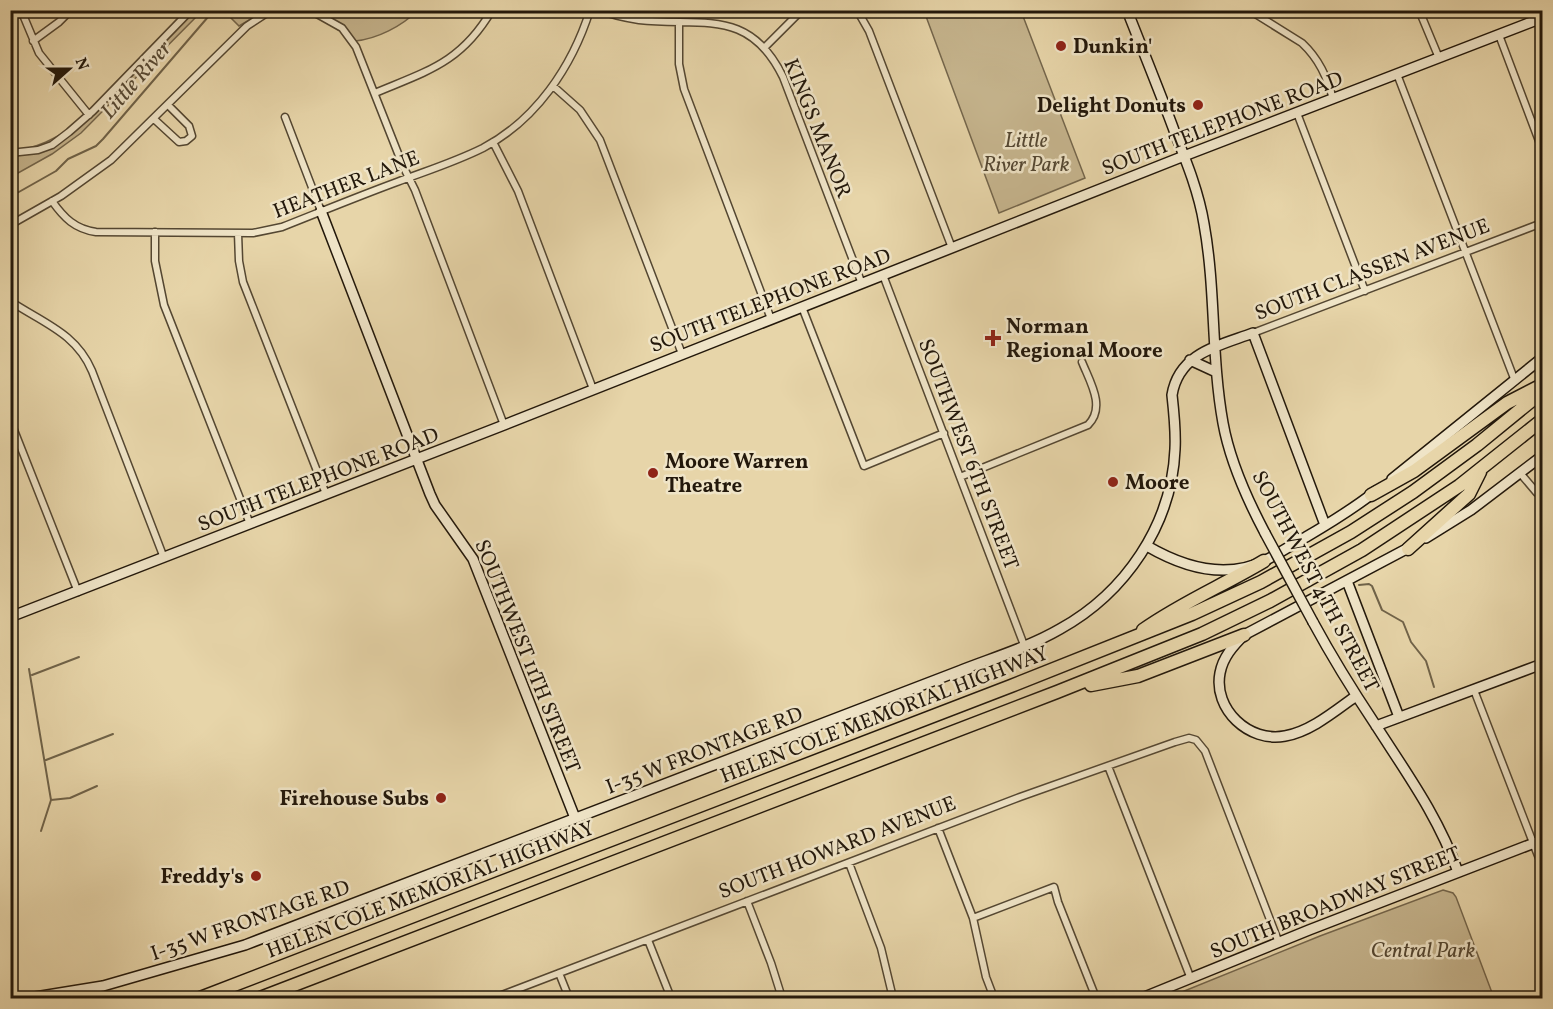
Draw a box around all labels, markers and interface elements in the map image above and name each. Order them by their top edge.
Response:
place label: Dunkin' [1073,33,1152,62]
water label: Little River [94,34,180,127]
north arrow [39,39,99,99]
marker: Dunkin' [1054,39,1068,53]
text: N [69,55,94,74]
street label: KINGS MANOR [775,55,858,203]
street label: SOUTH TELEPHONE ROAD [1098,65,1347,184]
place label: Delight Donuts [1037,92,1186,121]
marker: Delight Donuts [1191,98,1205,112]
park label: Little River Park [983,127,1070,180]
street label: HEATHER LANE [269,144,424,227]
street label: SOUTH CLASSEN AVENUE [1251,212,1494,329]
street label: SOUTH TELEPHONE ROAD [646,242,895,361]
place label: Norman Regional Moore [1006,313,1163,366]
marker: Norman Regional Moore [984,329,1002,347]
street label: SOUTHWEST 6TH STREET [910,335,1025,574]
street label: SOUTH TELEPHONE ROAD [194,421,443,540]
place label: Moore Warren Theatre [665,448,809,501]
marker: Moore Warren Theatre [646,466,660,480]
street label: SOUTHWEST 4TH STREET [1244,466,1386,698]
place label: Moore [1125,469,1190,498]
marker: Moore [1106,475,1120,489]
street label: SOUTHWEST 11TH STREET [466,536,587,778]
street label: HELEN COLE MEMORIAL HIGHWAY [716,639,1053,792]
street label: I-35 W FRONTAGE RD [602,700,807,802]
place label: Firehouse Subs [280,785,429,814]
street label: SOUTH HOWARD AVENUE [714,790,961,907]
marker: Firehouse Subs [434,791,448,805]
street label: HELEN COLE MEMORIAL HIGHWAY [262,814,599,967]
street label: SOUTH BROADWAY STREET [1206,840,1465,967]
place label: Freddy's [161,863,244,892]
marker: Freddy's [249,869,263,883]
street label: I-35 W FRONTAGE RD [147,874,354,969]
park label: Central Park [1371,937,1475,966]

